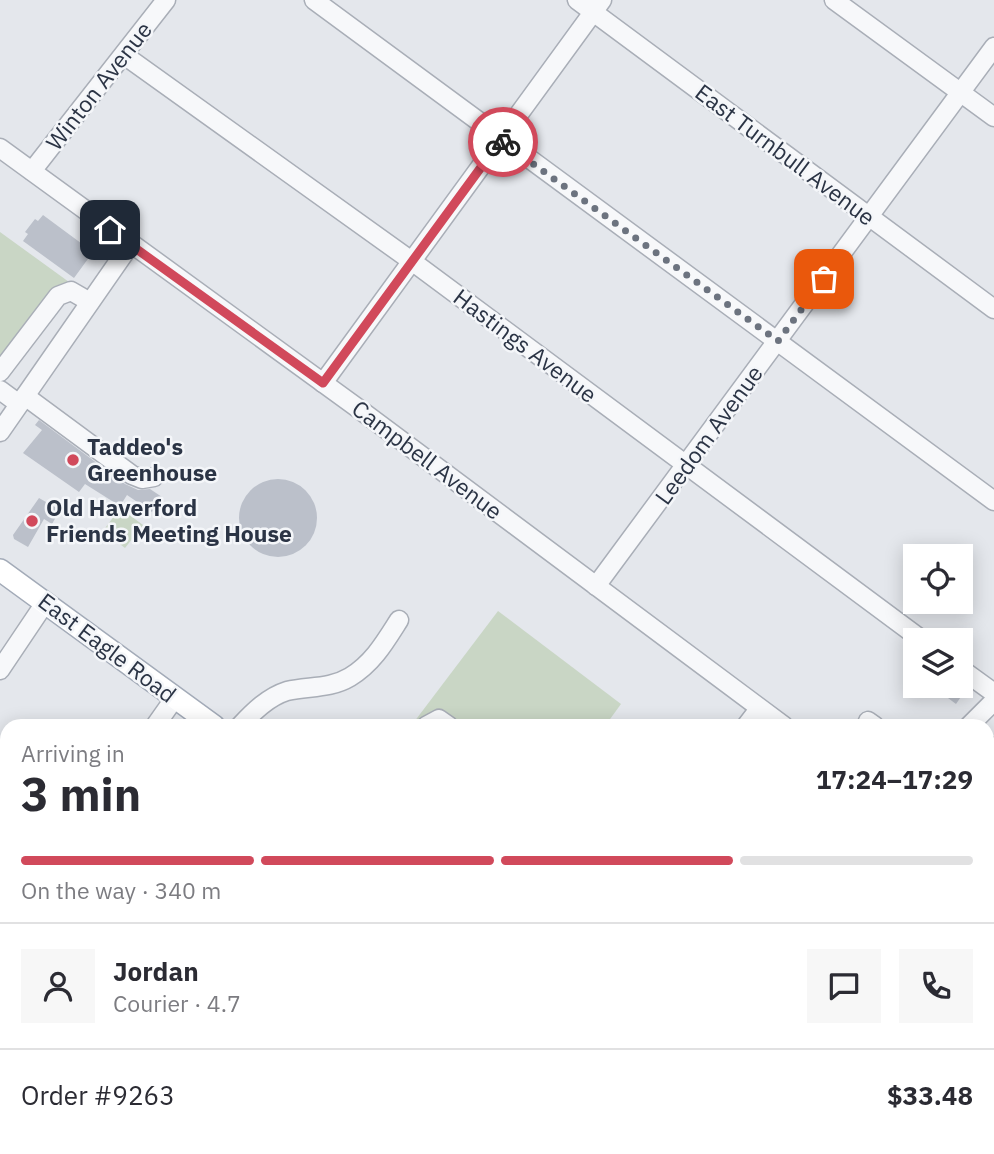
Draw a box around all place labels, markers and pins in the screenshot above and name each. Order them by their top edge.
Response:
pin [80,200,140,260]
pin [794,249,854,309]
place label: Taddeo's Greenhouse [87,431,217,487]
marker: Taddeo's Greenhouse [65,452,81,468]
place label: Old Haverford Friends Meeting House [46,492,292,548]
marker: Old Haverford Friends Meeting House [24,513,40,529]

